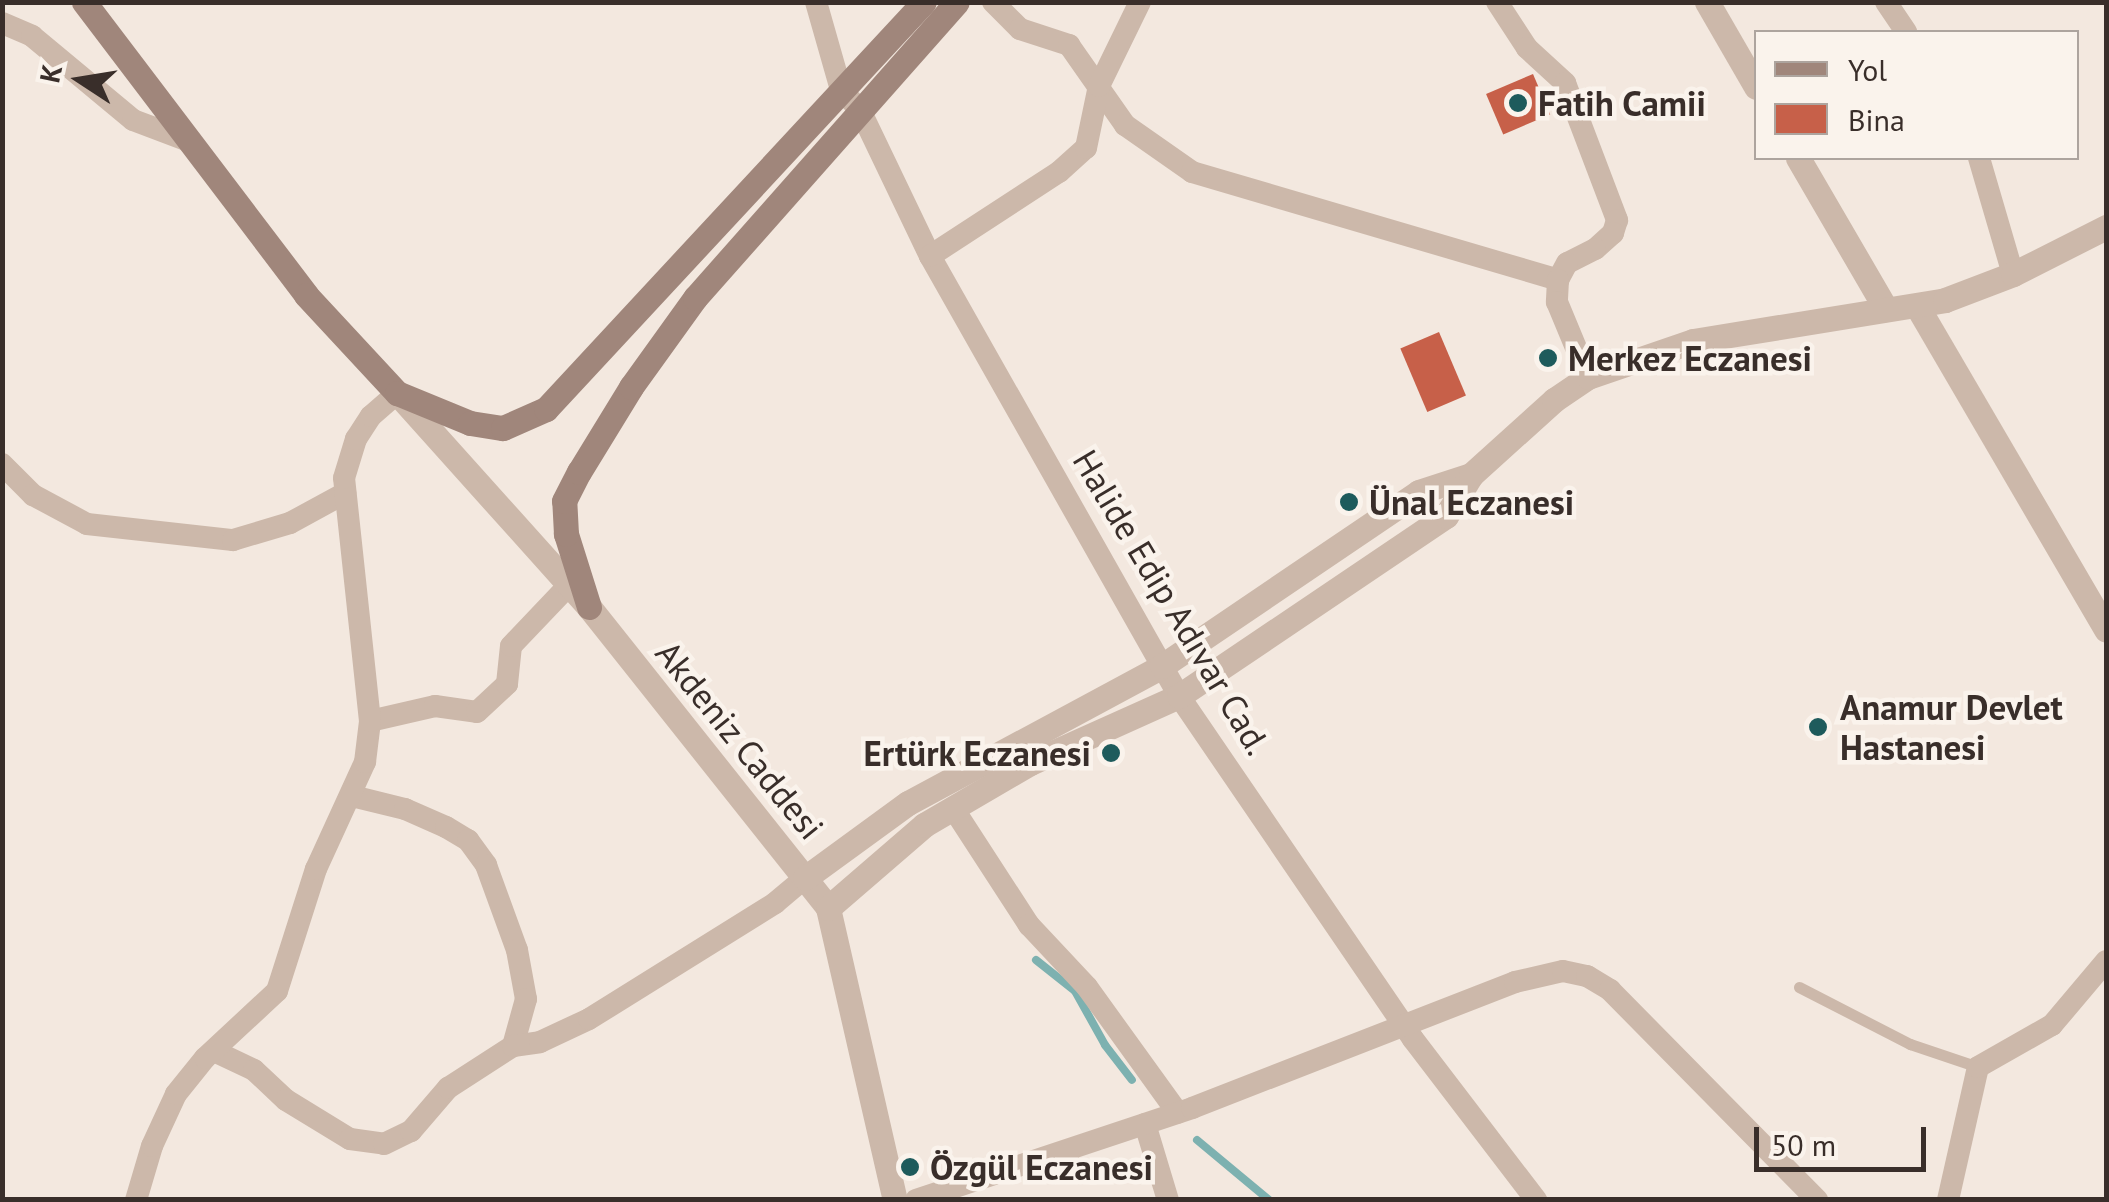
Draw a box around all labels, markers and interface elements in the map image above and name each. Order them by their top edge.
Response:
north arrow [30,30,130,130]
legend [1754,30,2079,160]
text: Yol [1848,50,1887,89]
text: K [30,61,70,86]
place label: Fatih Camii [1538,82,1706,124]
marker: Fatih Camii [1507,92,1529,114]
text: Bina [1848,100,1905,139]
place label: Merkez Eczanesi [1568,337,1813,379]
marker: Merkez Eczanesi [1537,347,1559,369]
street label: Halide Edip Adıvar Cad. [1064,442,1280,762]
place label: Ünal Eczanesi [1369,481,1574,523]
marker: Ünal Eczanesi [1338,491,1360,513]
street label: Akdeniz Caddesi [647,632,833,848]
place label: Anamur Devlet Hastanesi [1840,686,2063,768]
marker: Anamur Devlet Hastanesi [1805,714,1831,740]
place label: Ertürk Eczanesi [862,732,1091,774]
marker: Ertürk Eczanesi [1100,742,1122,764]
scale bar [1759,1107,1932,1169]
text: 50 m [1771,1125,1836,1164]
place label: Özgül Eczanesi [930,1146,1153,1188]
marker: Özgül Eczanesi [899,1156,921,1178]

